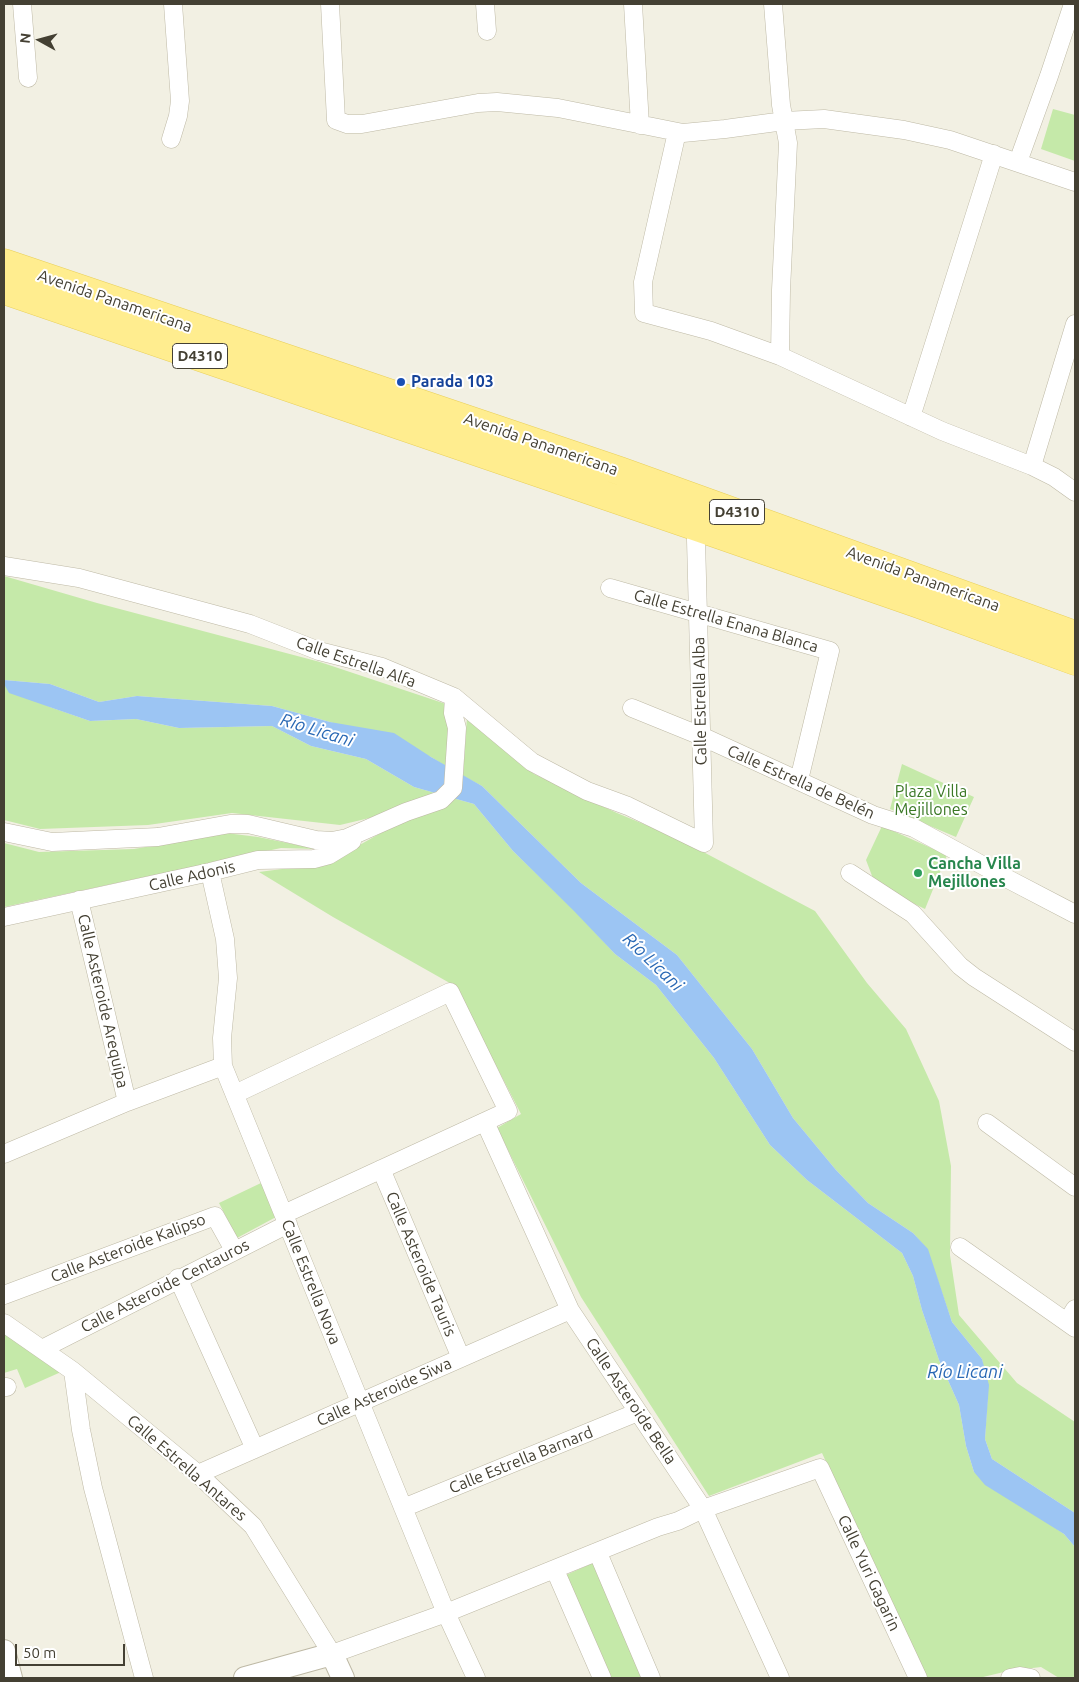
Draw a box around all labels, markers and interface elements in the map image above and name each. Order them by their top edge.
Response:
north arrow [15,15,65,65]
text: N [17,32,34,44]
street label: Avenida Panamericana [35,266,195,336]
road number: D4310 [172,344,228,368]
place label: Parada 103 [411,372,494,392]
marker: Parada 103 [395,376,407,388]
street label: Avenida Panamericana [461,409,621,479]
road number: D4310 [710,500,764,524]
street label: Avenida Panamericana [844,542,1002,616]
street label: Calle Estrella Enana Blanca [632,585,820,657]
street label: Calle Estrella Alfa [294,633,418,691]
street label: Calle Estrella Alba [689,637,711,765]
water label: Río Licani [278,709,356,751]
street label: Calle Estrella de Belén [724,741,878,823]
park label: Plaza Villa Mejillones [894,782,968,820]
place label: Cancha Villa Mejillones [928,854,1021,892]
street label: Calle Adonis [147,857,237,895]
marker: Cancha Villa Mejillones [912,867,924,879]
street label: Calle Asteroide Arequipa [74,912,132,1090]
water label: Río Licani [618,928,688,996]
street label: Calle Asteroide Tauris [382,1189,460,1339]
street label: Calle Asteroide Kalipso [48,1210,208,1286]
street label: Calle Estrella Nova [277,1217,345,1347]
street label: Calle Asteroide Centauros [78,1235,252,1337]
street label: Calle Asteroide Bella [582,1334,680,1468]
street label: Calle Asteroide Siwa [314,1354,454,1430]
water label: Río Licani [927,1361,1003,1383]
street label: Calle Estrella Antares [123,1411,251,1525]
street label: Calle Estrella Barnard [446,1422,596,1498]
street label: Calle Yuri Gagarin [834,1512,904,1634]
scale bar [18,1634,128,1666]
text: 50 m [23,1644,56,1661]

